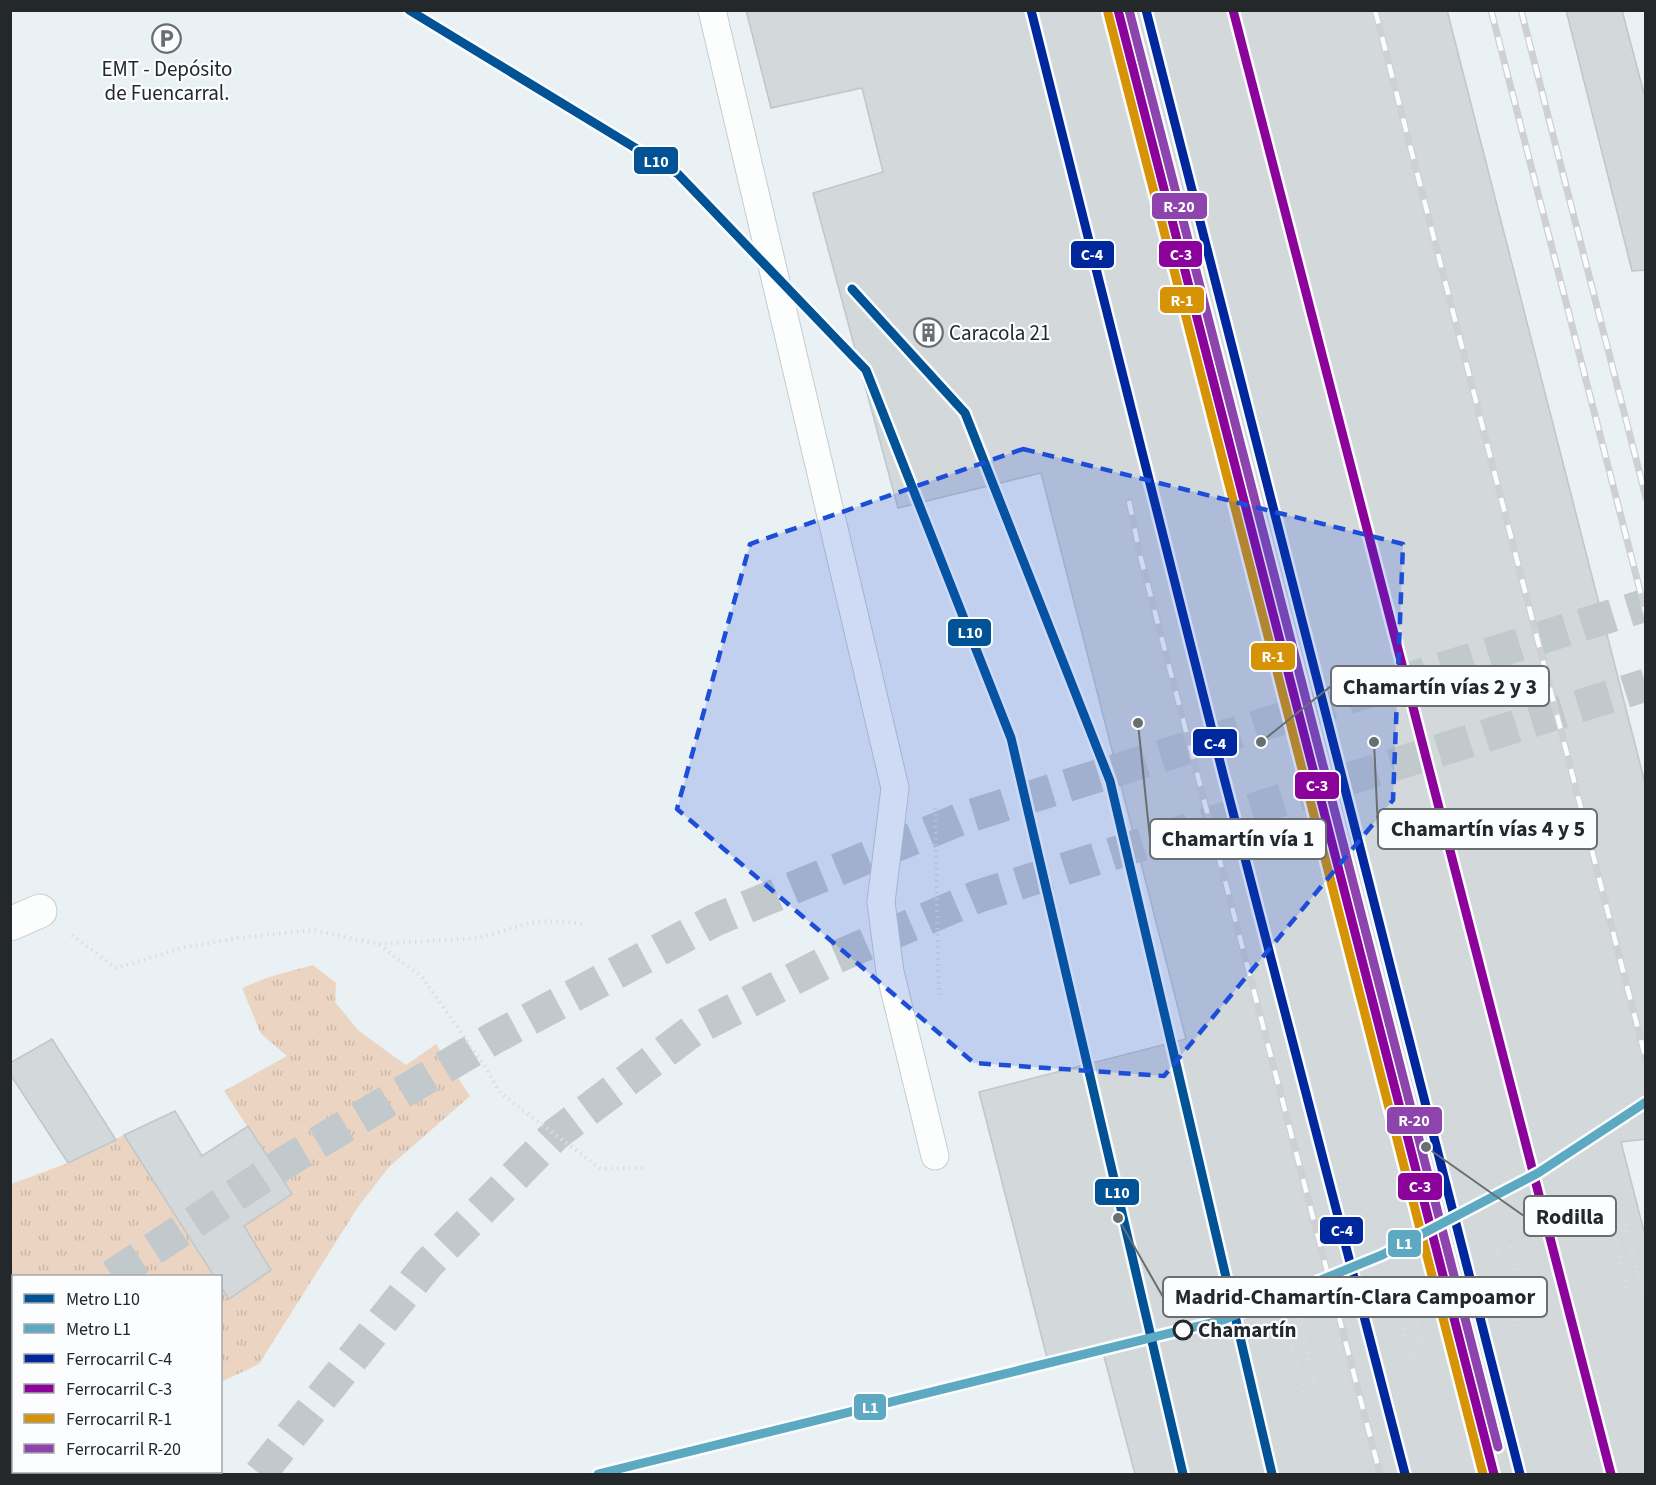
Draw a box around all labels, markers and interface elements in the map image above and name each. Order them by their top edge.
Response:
parking icon: EMT - Depósito de Fuencarral. [151,22,183,54]
place label: EMT - Depósito de Fuencarral. [102,54,233,108]
line badge: L10 [633,146,679,175]
text: L10 [643,151,669,173]
line badge: R-20 [1151,192,1208,220]
text: R-20 [1163,196,1195,218]
line badge: C-4 [1070,240,1115,269]
line badge: C-3 [1158,240,1203,268]
text: C-4 [1081,244,1104,266]
text: C-3 [1170,244,1192,266]
line badge: R-1 [1159,286,1205,314]
text: R-1 [1170,290,1194,312]
building icon: Caracola 21 [912,317,944,349]
place label: Caracola 21 [949,318,1050,348]
line badge: L10 [947,618,992,647]
text: L10 [957,622,983,644]
line badge: R-1 [1250,642,1296,671]
text: R-1 [1261,646,1285,668]
callout: Chamartín vías 2 y 3 [1331,666,1549,706]
text: Chamartín vías 2 y 3 [1343,671,1537,703]
line badge: C-4 [1192,728,1238,757]
text: C-4 [1204,733,1227,755]
line badge: C-3 [1294,771,1340,800]
text: C-3 [1306,775,1328,797]
callout: Chamartín vías 4 y 5 [1378,809,1597,849]
text: Chamartín vías 4 y 5 [1391,813,1585,845]
callout: Chamartín vía 1 [1150,819,1326,859]
text: Chamartín vía 1 [1162,823,1314,855]
line badge: R-20 [1386,1106,1443,1135]
text: R-20 [1398,1110,1430,1132]
line badge: C-3 [1397,1172,1443,1201]
text: C-3 [1409,1176,1431,1198]
line badge: L10 [1094,1178,1140,1206]
text: L10 [1104,1182,1130,1204]
callout: Rodilla [1524,1196,1616,1236]
text: Rodilla [1536,1201,1604,1233]
line badge: C-4 [1319,1216,1364,1245]
text: C-4 [1331,1220,1354,1242]
line badge: L1 [1387,1229,1422,1258]
text: L1 [1396,1233,1412,1255]
legend [12,1275,222,1473]
callout: Madrid-Chamartín-Clara Campoamor [1163,1277,1547,1317]
text: Madrid-Chamartín-Clara Campoamor [1175,1281,1535,1313]
text: Metro L10 [66,1287,140,1312]
place label: Chamartín [1198,1315,1297,1345]
text: Metro L1 [66,1317,131,1342]
marker: Chamartín [1173,1320,1193,1340]
text: Ferrocarril C-4 [66,1347,172,1372]
text: Ferrocarril C-3 [66,1377,172,1402]
line badge: L1 [853,1393,887,1421]
text: L1 [862,1397,878,1419]
text: Ferrocarril R-1 [66,1407,172,1432]
text: Ferrocarril R-20 [66,1437,181,1462]

